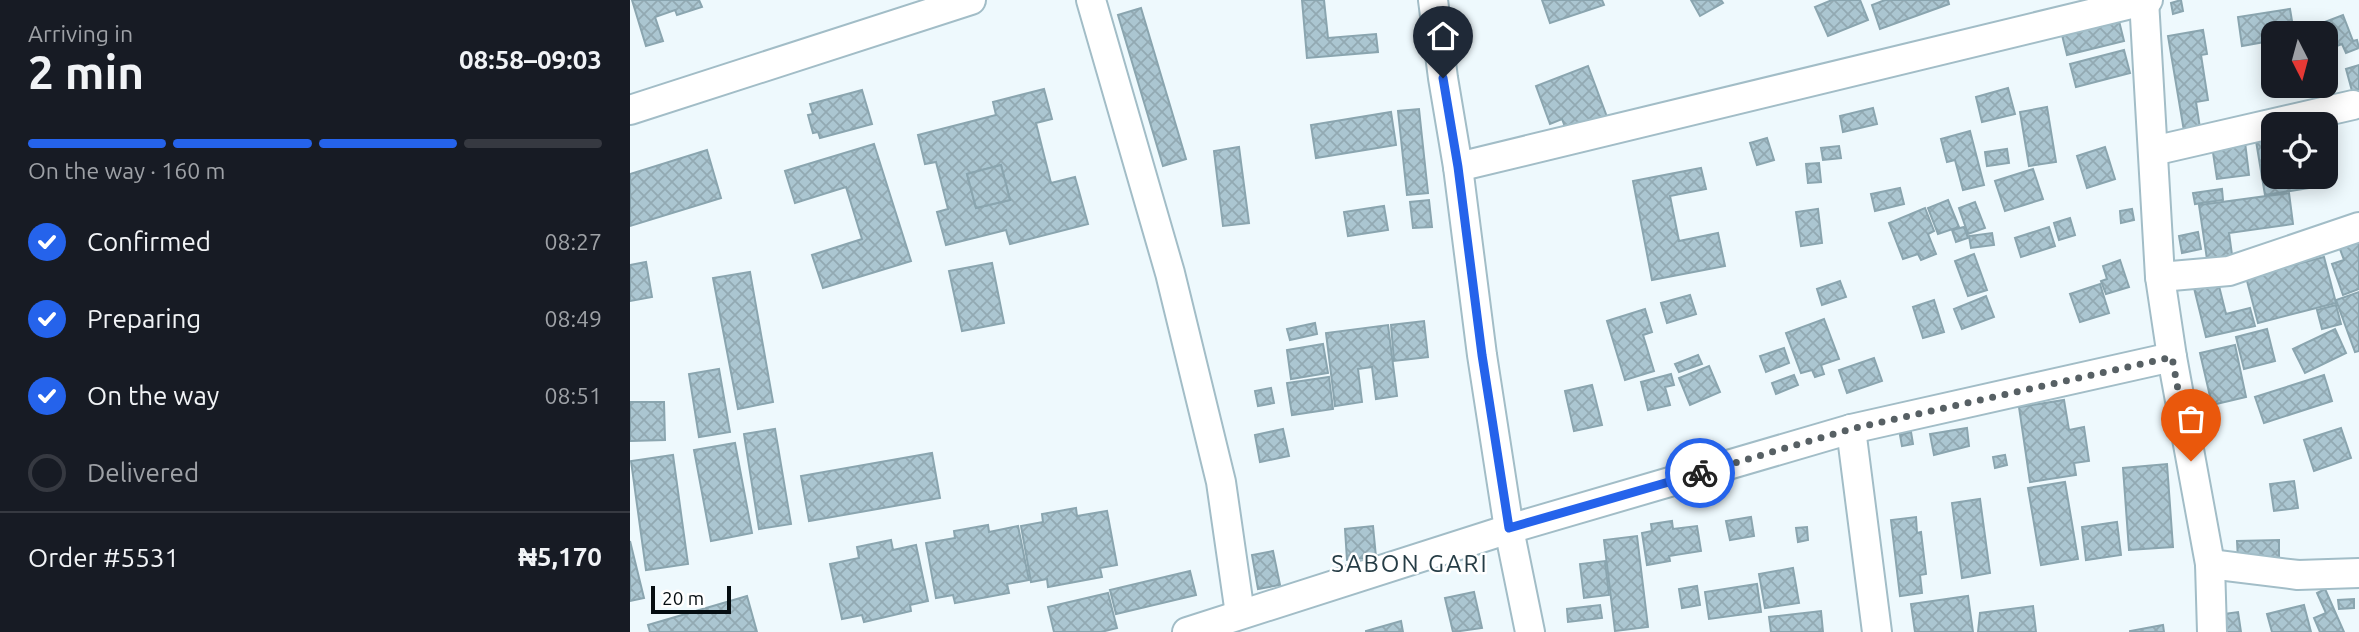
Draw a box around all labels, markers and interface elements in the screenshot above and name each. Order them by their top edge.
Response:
pin [1413,6,1473,78]
icon: home [1424,17,1462,55]
text: Arriving in [28,21,133,46]
north arrow [2261,21,2338,98]
map controls [2261,21,2338,189]
text: 08:58–09:03 [459,45,602,74]
text: 2 min [28,46,144,98]
button: locate [2261,112,2338,189]
text: On the way · 160 m [28,158,225,183]
icon: check [28,223,66,261]
text: Confirmed [87,227,211,256]
text: 08:27 [544,229,602,254]
icon: check [28,300,66,338]
text: Preparing [87,304,201,333]
text: 08:49 [544,306,602,331]
icon: check [28,377,66,415]
text: On the way [87,381,219,410]
text: 08:51 [544,383,602,408]
pin [2161,389,2221,461]
icon: bag [2172,400,2210,438]
courier [1665,438,1735,508]
icon: bike [1681,454,1719,492]
text: Delivered [87,458,199,487]
text: ₦5,170 [518,542,602,571]
text: Order #5531 [28,543,179,572]
district label: SABON GARI [1331,550,1489,577]
scale bar [651,583,732,615]
text: 20 m [662,587,704,609]

